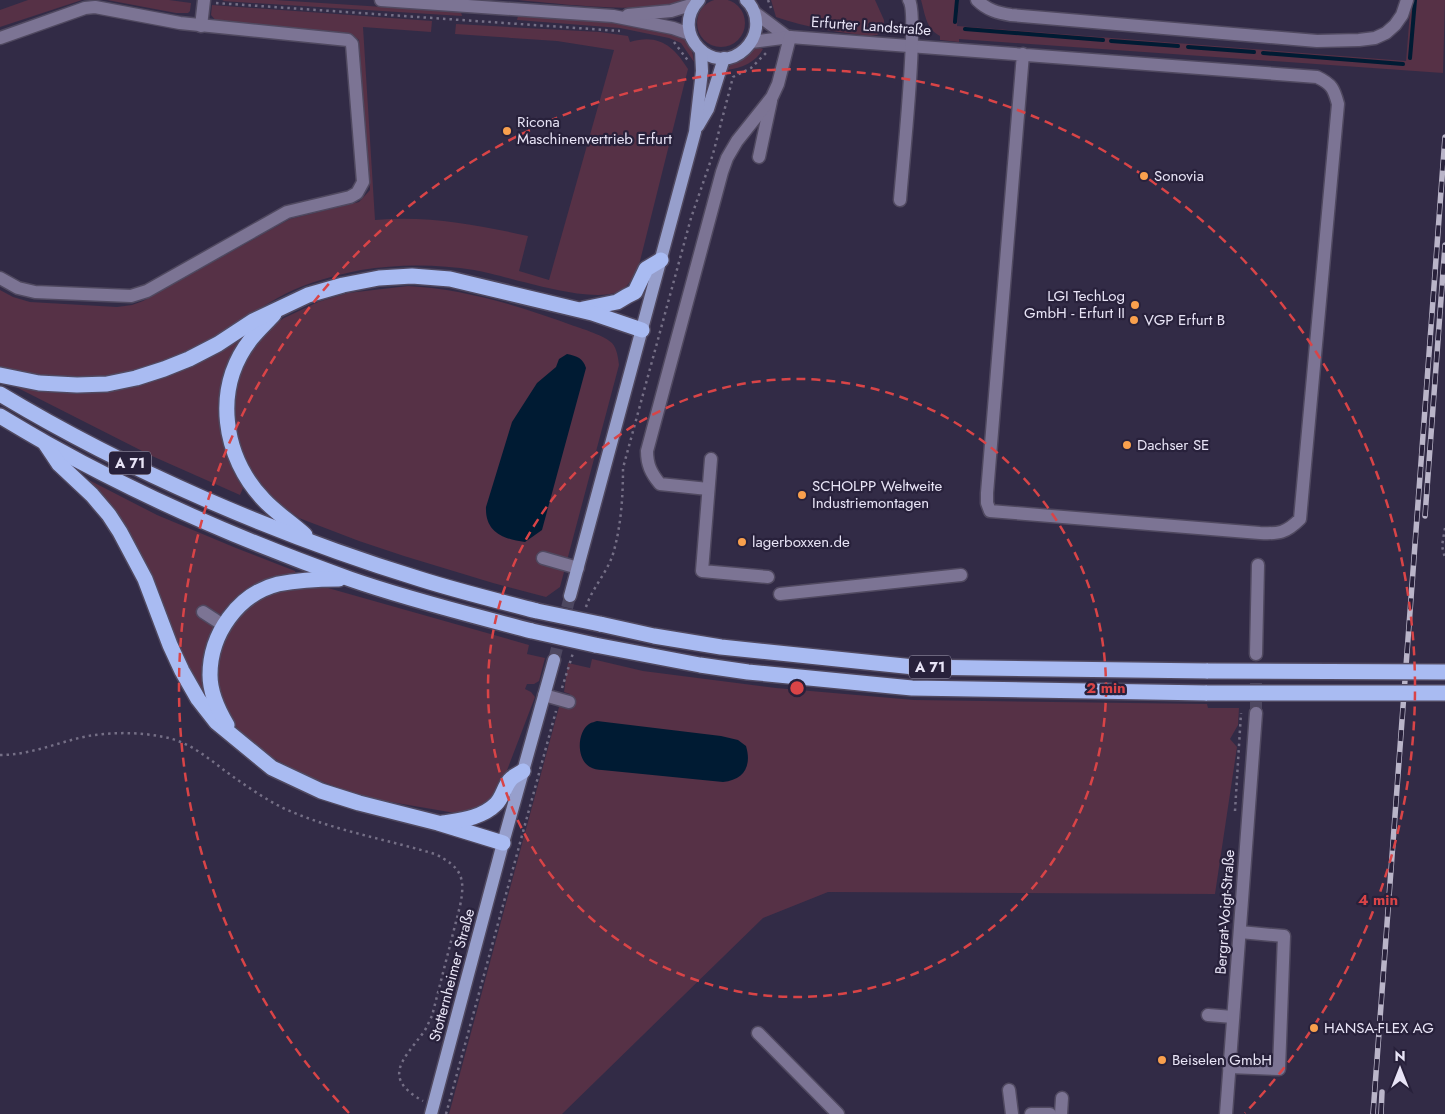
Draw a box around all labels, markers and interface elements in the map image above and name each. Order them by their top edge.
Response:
street label: Erfurter Landstraße [810,11,932,41]
place label: Ricona Maschinenvertrieb Erfurt [517,111,672,150]
marker: Ricona Maschinenvertrieb Erfurt [501,125,513,137]
place label: Sonovia [1154,165,1204,187]
marker: Sonovia [1138,170,1150,182]
place label: LGI TechLog GmbH - Erfurt II [1024,285,1125,324]
marker: LGI TechLog GmbH - Erfurt II [1129,299,1141,311]
place label: VGP Erfurt B [1144,309,1225,331]
marker: VGP Erfurt B [1128,314,1140,326]
place label: Dachser SE [1137,434,1209,456]
marker: Dachser SE [1121,439,1133,451]
road number: A 71 [109,452,151,474]
place label: SCHOLPP Weltweite Industriemontagen [812,475,942,514]
marker: SCHOLPP Weltweite Industriemontagen [796,489,808,501]
place label: lagerboxxen.de [752,531,850,553]
marker: lagerboxxen.de [736,536,748,548]
road number: A 71 [909,656,951,679]
text: 2 min [1086,677,1126,699]
centre of rings [788,679,806,697]
street label: Bergrat-Voigt-Straße [1210,849,1240,975]
text: 4 min [1358,889,1398,911]
street label: Stotternheimer Straße [424,906,480,1044]
place label: HANSA-FLEX AG [1324,1017,1434,1039]
marker: HANSA-FLEX AG [1308,1022,1320,1034]
north arrow [1375,1044,1425,1094]
text: N [1394,1046,1406,1066]
place label: Beiselen GmbH [1172,1049,1272,1071]
marker: Beiselen GmbH [1156,1054,1168,1066]

